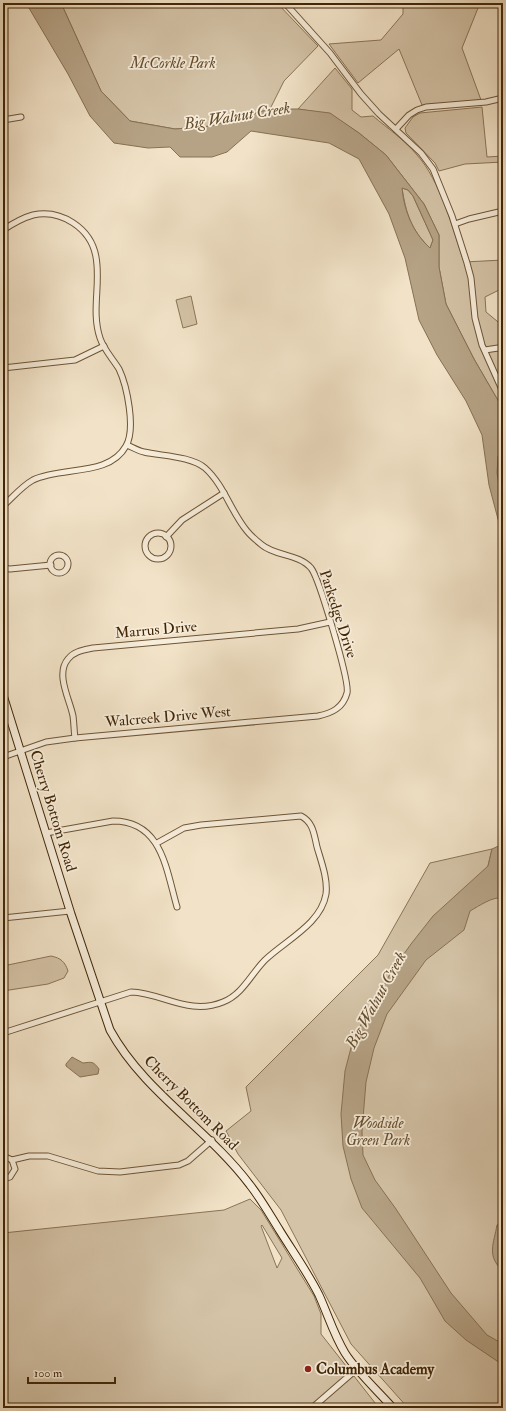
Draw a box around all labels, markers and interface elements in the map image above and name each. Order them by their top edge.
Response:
park label: McCorkle Park [129,54,216,73]
water label: Big Walnut Creek [181,98,292,134]
street label: Parkedge Drive [315,567,361,661]
street label: Marrus Drive [114,617,198,643]
street label: Walcreek Drive West [103,702,232,732]
street label: Cherry Bottom Road [25,748,81,875]
water label: Big Walnut Creek [341,948,411,1053]
street label: Cherry Bottom Road [140,1052,243,1155]
park label: Woodside Green Park [346,1114,410,1150]
scale bar [28,1359,115,1385]
place label: Columbus Academy [316,1360,435,1380]
marker: Columbus Academy [303,1364,313,1374]
text: 100 m [34,1366,63,1381]

